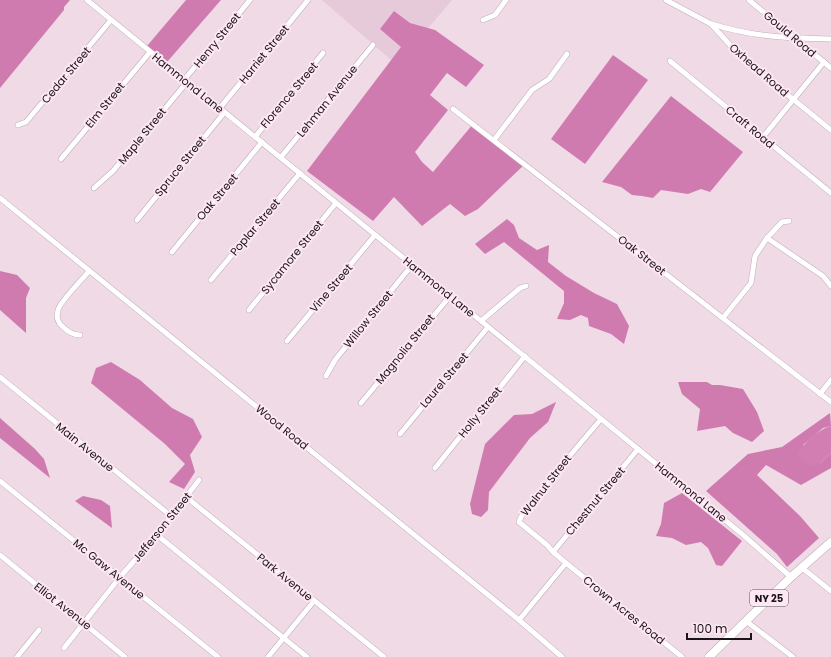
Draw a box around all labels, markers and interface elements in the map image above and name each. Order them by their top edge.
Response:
street label: Gould Road [760,7,820,61]
street label: Henry Street [190,9,244,71]
street label: Harriet Street [235,21,293,87]
street label: Oxhead Road [726,40,792,100]
street label: Cedar Street [38,43,94,107]
street label: Hammond Lane [149,49,227,117]
street label: Florence Street [257,58,321,132]
street label: Lehman Avenue [293,61,361,140]
street label: Elm Street [82,79,128,131]
street label: Craft Road [722,102,778,152]
street label: Maple Street [114,104,170,168]
street label: Spruce Street [151,132,209,200]
street label: Oak Street [193,170,241,224]
street label: Poplar Street [226,195,284,259]
street label: Sycamore Street [257,217,327,297]
street label: Oak Street [615,231,669,279]
street label: Hammond Lane [400,253,478,321]
street label: Vine Street [306,260,356,316]
street label: Willow Street [340,287,396,351]
street label: Magnolia Street [372,310,438,388]
street label: Laurel Street [416,349,472,411]
street label: Holly Street [454,383,506,441]
street label: Wood Road [252,401,312,453]
street label: Main Avenue [52,418,118,476]
street label: Walnut Street [517,451,575,519]
street label: Hammond Lane [652,458,730,526]
street label: Chestnut Street [561,463,629,539]
street label: Jefferson Street [129,489,195,565]
street label: Mc Gaw Avenue [70,535,148,603]
street label: Park Avenue [254,549,317,605]
street label: Crown Acres Road [580,572,668,648]
street label: Elliot Avenue [31,578,95,634]
road number: NY 25 [750,590,788,606]
scale bar [687,615,751,641]
text: 100 m [693,620,727,637]

